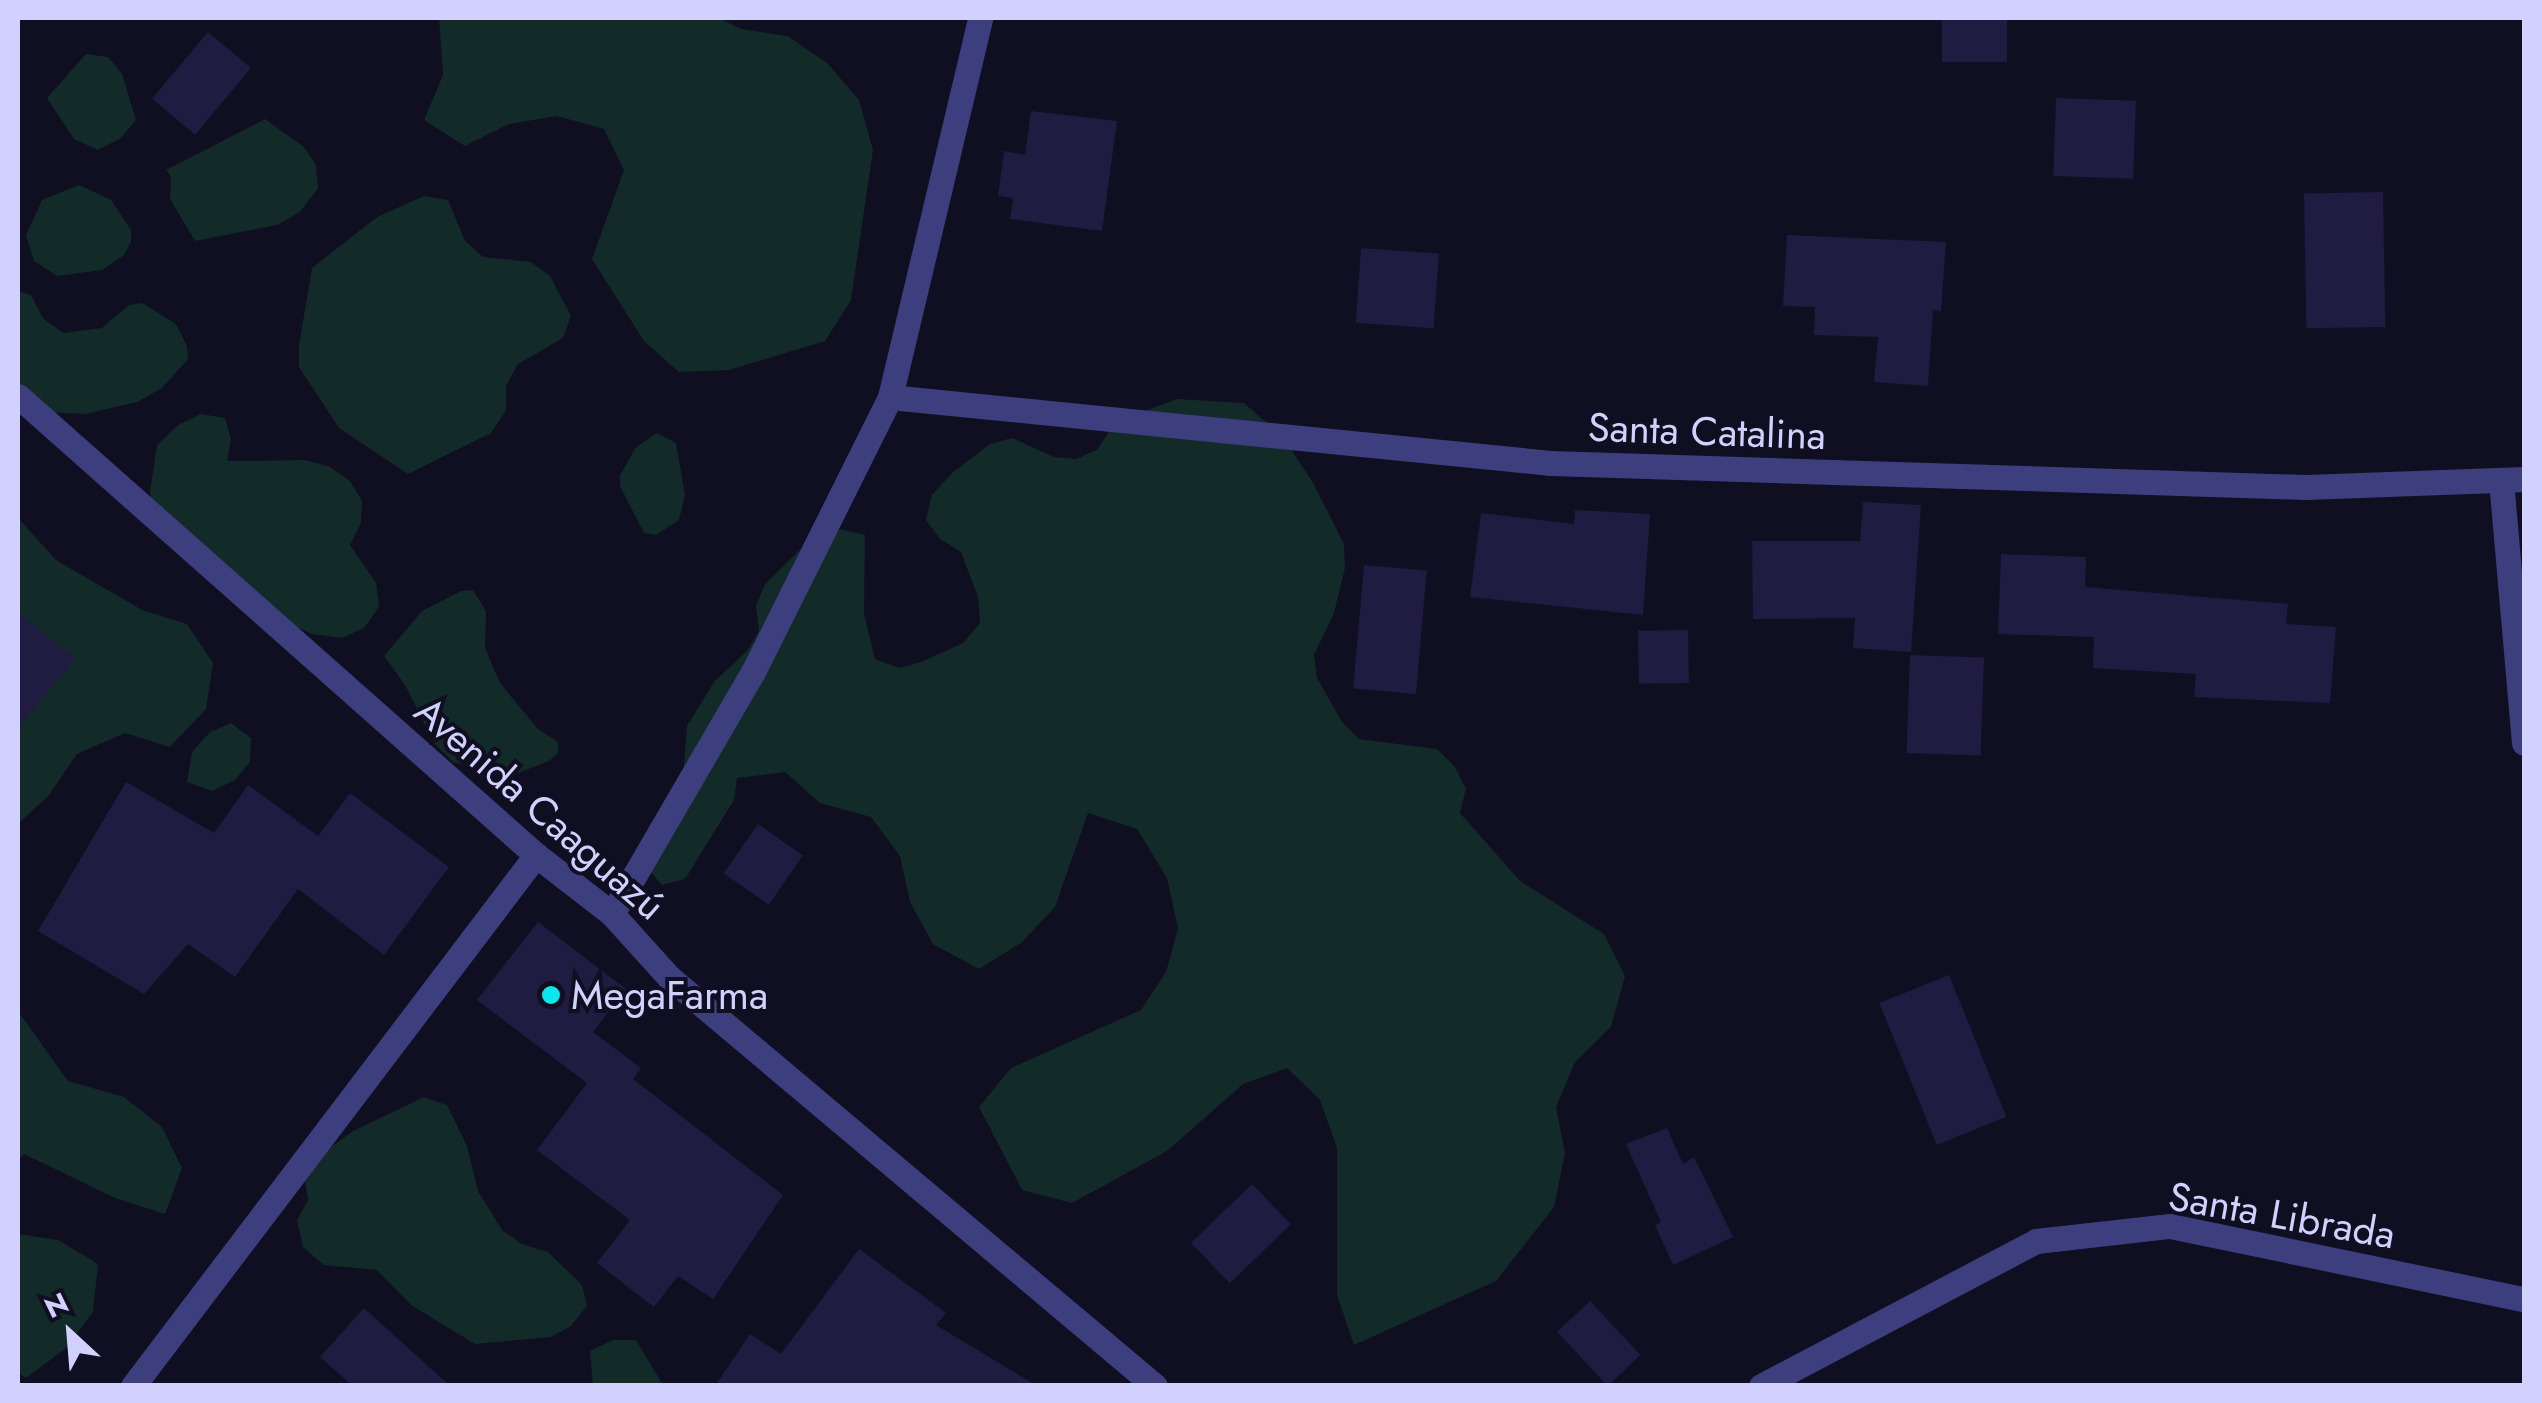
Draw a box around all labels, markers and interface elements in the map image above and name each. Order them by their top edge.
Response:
street label: Santa Catalina [1587,403,1827,459]
street label: Avenida Caaguazú [405,686,675,930]
place label: MegaFarma [571,971,768,1019]
marker: MegaFarma [540,984,562,1006]
street label: Santa Librada [2165,1171,2399,1259]
text: N [38,1282,76,1329]
north arrow [20,1283,120,1383]

